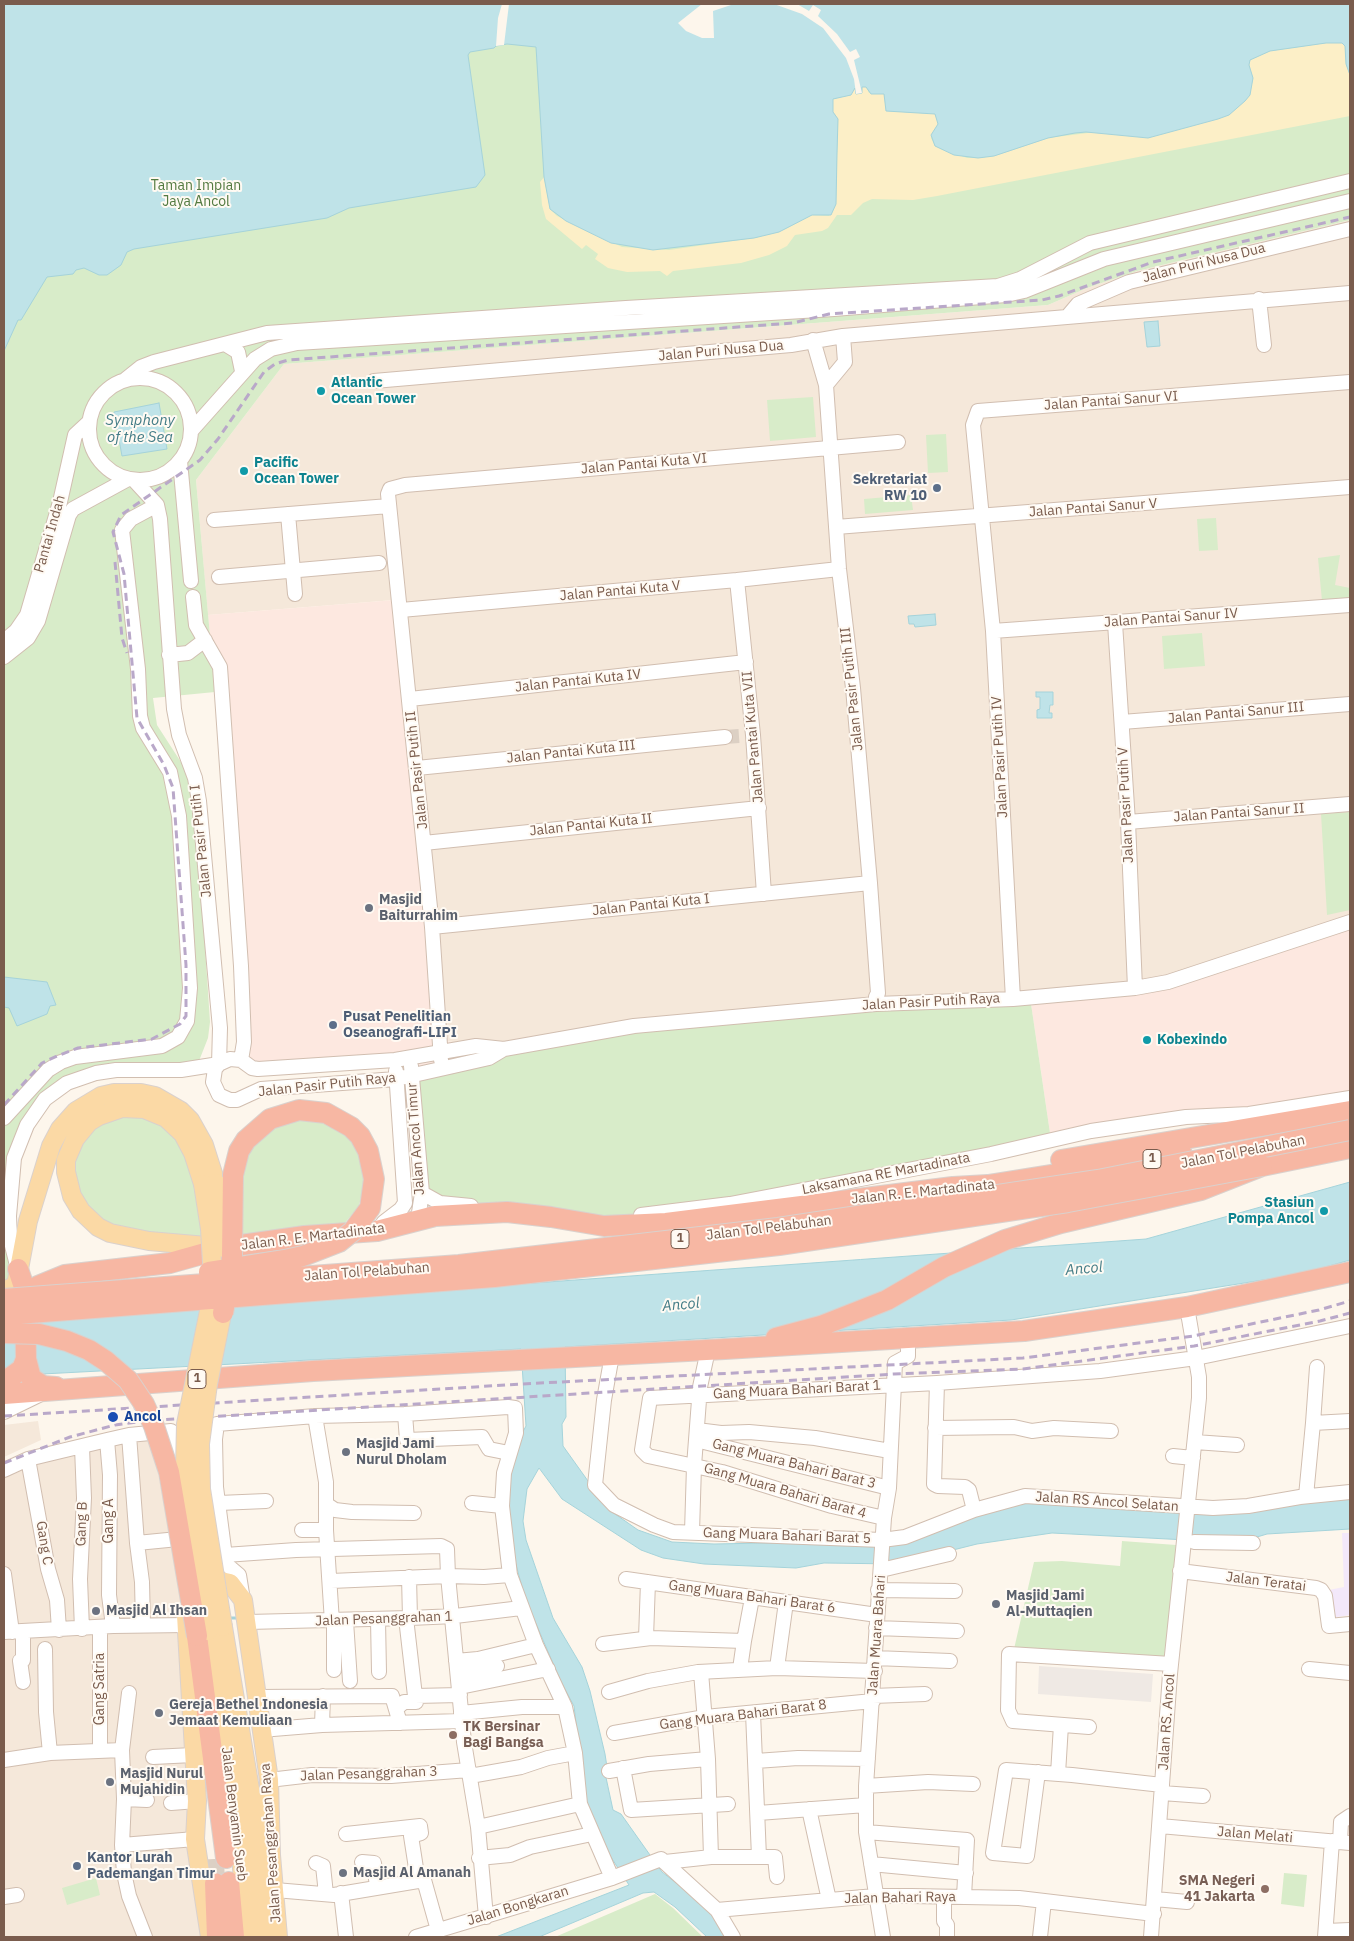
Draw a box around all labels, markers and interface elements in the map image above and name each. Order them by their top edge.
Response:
park label: Taman Impian Jaya Ancol [151,178,241,210]
street label: Jalan Puri Nusa Dua [1141,240,1267,286]
street label: Jalan Puri Nusa Dua [658,337,784,365]
place label: Atlantic Ocean Tower [331,375,416,408]
marker: Atlantic Ocean Tower [315,385,327,397]
street label: Jalan Pantai Sanur VI [1043,388,1179,414]
water label: Symphony of the Sea [105,412,175,447]
street label: Jalan Pantai Kuta VI [580,450,708,478]
place label: Pacific Ocean Tower [254,455,339,488]
marker: Pacific Ocean Tower [238,465,250,477]
place label: Sekretariat RW 10 [853,472,927,504]
marker: Sekretariat RW 10 [931,482,943,494]
street label: Pantai Indah [31,493,69,575]
street label: Jalan Pantai Sanur V [1028,495,1158,521]
street label: Jalan Pantai Kuta V [559,577,681,605]
street label: Jalan Pantai Sanur IV [1103,605,1239,631]
street label: Jalan Pasir Putih III [837,626,867,752]
street label: Jalan Pantai Kuta IV [514,666,642,696]
street label: Jalan Pantai Kuta VII [739,670,767,804]
street label: Jalan Pasir Putih IV [988,696,1012,818]
street label: Jalan Pantai Sanur III [1167,699,1305,727]
street label: Jalan Pasir Putih II [402,710,432,830]
street label: Jalan Pantai Kuta III [506,737,636,767]
street label: Jalan Pasir Putih V [1115,746,1137,864]
street label: Jalan Pasir Putih I [187,784,215,898]
street label: Jalan Pantai Sanur II [1173,800,1305,826]
street label: Jalan Pantai Kuta II [529,810,653,840]
street label: Jalan Pantai Kuta I [591,890,711,920]
place label: Masjid Baiturrahim [379,892,458,924]
marker: Masjid Baiturrahim [363,902,375,914]
street label: Jalan Pasir Putih Raya [861,990,1001,1014]
place label: Pusat Penelitian Oseanografi-LIPI [343,1009,457,1042]
marker: Pusat Penelitian Oseanografi-LIPI [327,1019,339,1031]
place label: Kobexindo [1157,1032,1227,1048]
marker: Kobexindo [1141,1034,1153,1046]
street label: Jalan Pasir Putih Raya [257,1069,397,1101]
street label: Jalan Ancol Timur [404,1082,428,1196]
street label: Jalan Tol Pelabuhan [1180,1132,1306,1172]
street label: Laksamana RE Martadinata [801,1149,971,1199]
road number: 1 [1143,1150,1161,1168]
street label: Jalan R. E. Martadinata [850,1176,996,1208]
place label: Stasiun Pompa Ancol [1228,1195,1314,1228]
marker: Stasiun Pompa Ancol [1318,1205,1330,1217]
street label: Jalan Tol Pelabuhan [706,1212,832,1244]
street label: Jalan R. E. Martadinata [240,1220,386,1254]
road number: 1 [671,1230,689,1248]
water label: Ancol [1065,1258,1103,1280]
street label: Jalan Tol Pelabuhan [304,1259,430,1285]
water label: Ancol [662,1294,700,1316]
road number: 1 [188,1370,206,1388]
street label: Gang Muara Bahari Barat 1 [713,1377,881,1403]
place label: Ancol [124,1409,161,1425]
marker: Ancol [106,1410,120,1424]
street label: Gang Muara Bahari Barat 3 [710,1435,878,1493]
place label: Masjid Jami Nurul Dholam [356,1436,447,1468]
marker: Masjid Jami Nurul Dholam [340,1446,352,1458]
street label: Gang Muara Bahari Barat 4 [702,1460,868,1522]
street label: Jalan RS Ancol Selatan [1035,1489,1179,1515]
street label: Gang A [101,1499,117,1543]
street label: Gang B [73,1501,91,1547]
street label: Gang C [32,1520,56,1566]
street label: Gang Muara Bahari Barat 5 [703,1525,871,1547]
street label: Jalan Teratai [1225,1569,1307,1595]
street label: Jalan Muara Bahari [864,1574,890,1696]
street label: Gang Muara Bahari Barat 6 [668,1577,836,1617]
place label: Masjid Jami Al-Muttaqien [1006,1588,1092,1620]
marker: Masjid Jami Al-Muttaqien [990,1598,1002,1610]
place label: Masjid Al Ihsan [106,1603,207,1619]
marker: Masjid Al Ihsan [90,1605,102,1617]
street label: Jalan Pesanggrahan 1 [315,1608,453,1630]
street label: Gang Satria [92,1653,108,1725]
street label: Jalan RS. Ancol [1155,1673,1179,1771]
street label: Gang Muara Bahari Barat 8 [658,1696,828,1734]
place label: Gereja Bethel Indonesia Jemaat Kemuliaan [169,1697,328,1730]
marker: Gereja Bethel Indonesia Jemaat Kemuliaan [153,1707,165,1719]
place label: TK Bersinar Bagi Bangsa [463,1719,544,1751]
marker: TK Bersinar Bagi Bangsa [447,1729,459,1741]
street label: Jalan Benyamin Sueb [217,1746,251,1882]
street label: Jalan Pesanggrahan Raya [257,1763,285,1923]
street label: Jalan Pesanggrahan 3 [300,1763,438,1785]
place label: Masjid Nurul Mujahidin [120,1766,203,1798]
marker: Masjid Nurul Mujahidin [104,1776,116,1788]
street label: Jalan Melati [1216,1823,1294,1847]
place label: Kantor Lurah Pademangan Timur [87,1850,215,1882]
marker: Kantor Lurah Pademangan Timur [71,1860,83,1872]
place label: Masjid Al Amanah [353,1865,471,1881]
marker: Masjid Al Amanah [337,1867,349,1879]
place label: SMA Negeri 41 Jakarta [1179,1873,1255,1905]
street label: Jalan Bongkaran [465,1883,571,1929]
marker: SMA Negeri 41 Jakarta [1259,1883,1271,1895]
street label: Jalan Bahari Raya [844,1889,956,1907]

